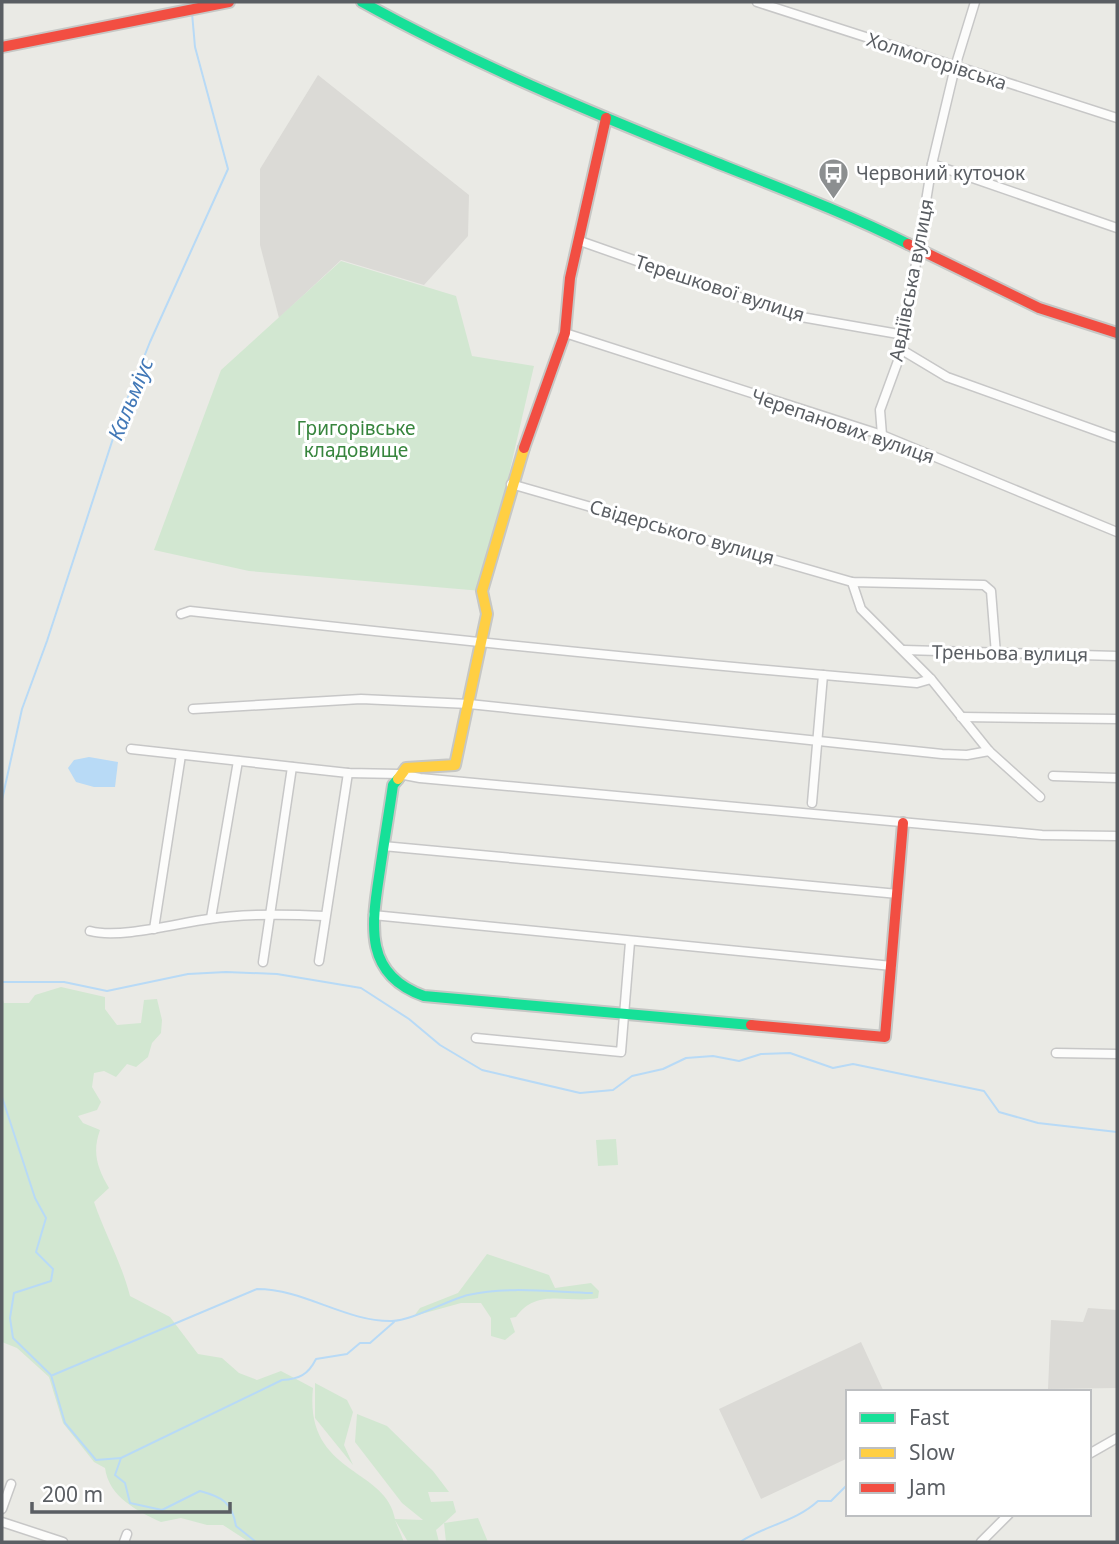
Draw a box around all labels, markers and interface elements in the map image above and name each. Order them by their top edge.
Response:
street label: Холмогорівська [864,26,1010,96]
bus stop icon: Червоний куточок [816,156,850,200]
place label: Червоний куточок [856,160,1025,186]
street label: Авдіївська вулиця [883,197,939,363]
street label: Терешкової вулиця [632,248,808,328]
water label: Кальміус [101,353,159,444]
street label: Черепанових вулиця [748,382,938,470]
park label: Григорівське кладовище [297,415,415,463]
street label: Свiдерського вулиця [587,493,777,571]
street label: Треньова вулиця [932,639,1088,667]
legend [846,1390,1091,1516]
text: Fast [909,1403,950,1431]
text: Slow [909,1438,955,1466]
scale bar [32,1470,229,1514]
text: Jam [907,1473,946,1501]
text: 200 m [42,1480,103,1508]

